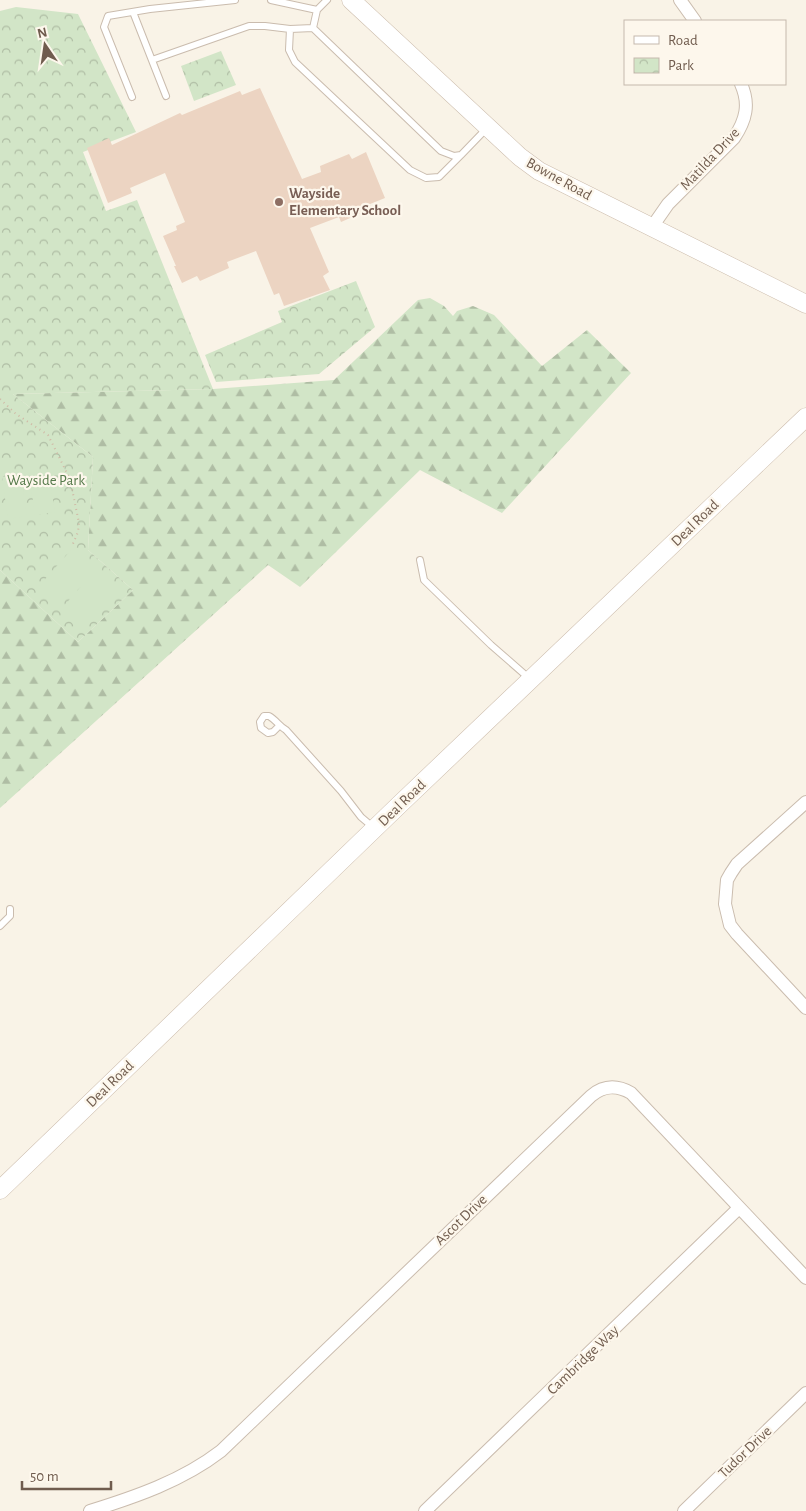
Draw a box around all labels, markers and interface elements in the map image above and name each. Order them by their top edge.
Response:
north arrow [20,20,70,70]
legend [624,20,786,85]
text: N [36,25,49,41]
text: Road [668,33,698,48]
text: Park [668,58,694,73]
street label: Matilda Drive [678,125,743,193]
street label: Bowne Road [524,155,594,203]
place label: Wayside Elementary School [289,186,401,218]
marker: Wayside Elementary School [273,196,285,208]
park label: Wayside Park [7,473,85,488]
street label: Deal Road [668,497,722,549]
street label: Deal Road [375,777,429,829]
street label: Deal Road [83,1058,137,1110]
street label: Ascot Drive [432,1192,490,1248]
street label: Cambridge Way [544,1322,622,1398]
street label: Tudor Drive [716,1423,775,1481]
scale bar [22,1458,111,1490]
text: 50 m [30,1469,59,1484]

